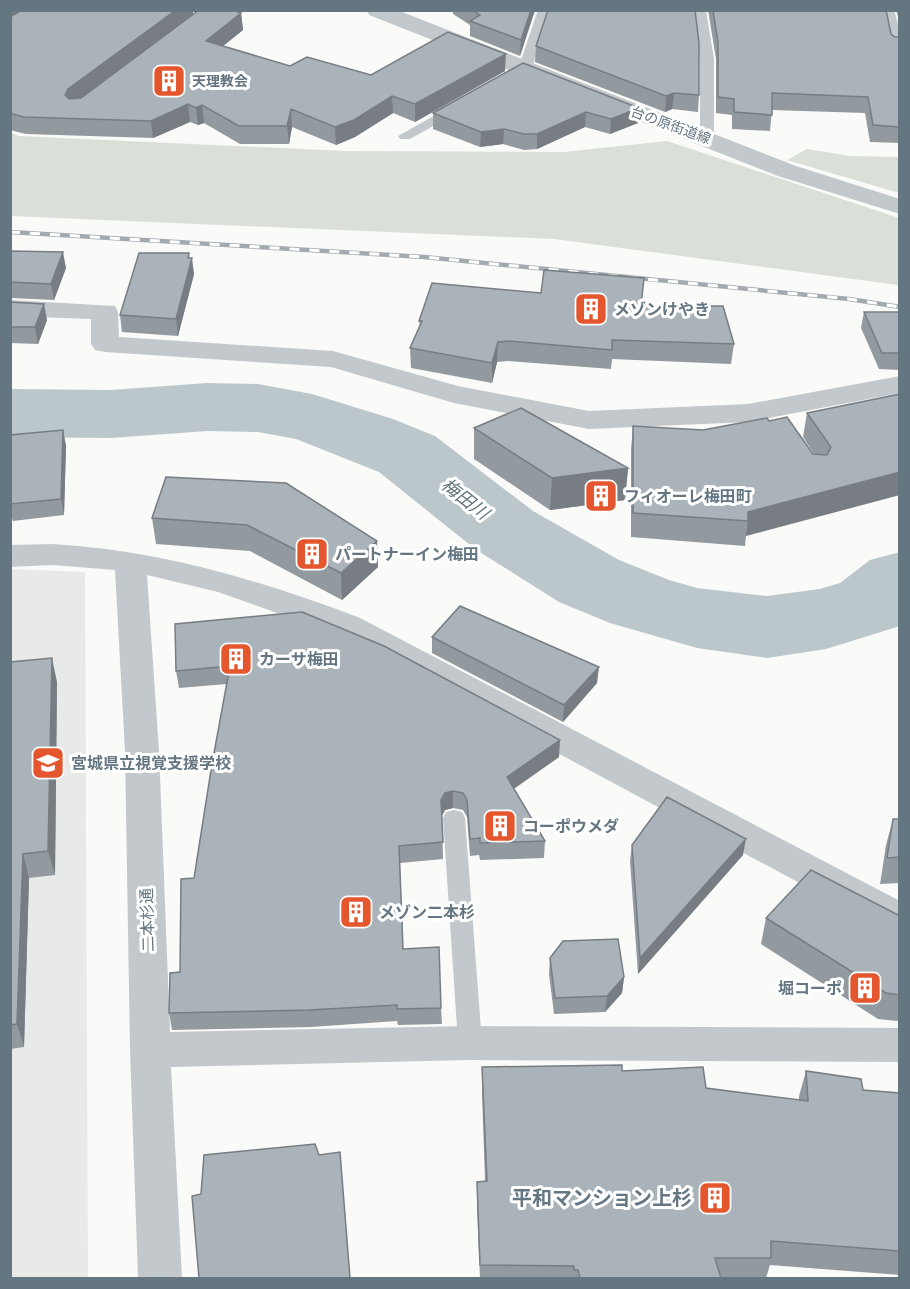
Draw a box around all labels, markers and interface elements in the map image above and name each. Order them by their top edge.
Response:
building icon: 天理教会 [151,63,187,99]
place label: 天理教会 [192,72,248,90]
street label: 台の原街道線 [628,102,714,148]
building icon: メゾンけやき [573,291,609,327]
place label: メゾンけやき [614,299,710,319]
water label: 梅田川 [437,473,495,526]
building icon: フィオーレ梅田町 [583,478,619,514]
place label: フィオーレ梅田町 [624,486,752,506]
building icon: パートナーイン梅田 [294,536,330,572]
place label: パートナーイン梅田 [335,544,479,564]
building icon: カーサ梅田 [218,641,254,677]
place label: カーサ梅田 [259,649,339,669]
school or university icon: 宮城県立視覚支援学校 [30,745,66,781]
place label: 宮城県立視覚支援学校 [71,753,231,773]
building icon: コーポウメダ [482,808,518,844]
place label: コーポウメダ [523,816,619,836]
street label: 二本杉通 [136,888,158,952]
building icon: メゾン二本杉 [338,894,374,930]
place label: メゾン二本杉 [379,902,475,922]
building icon: 堀コーポ [847,970,883,1006]
place label: 堀コーポ [778,978,842,998]
building icon: 平和マンション上杉 [697,1180,733,1216]
place label: 平和マンション上杉 [512,1185,692,1211]

